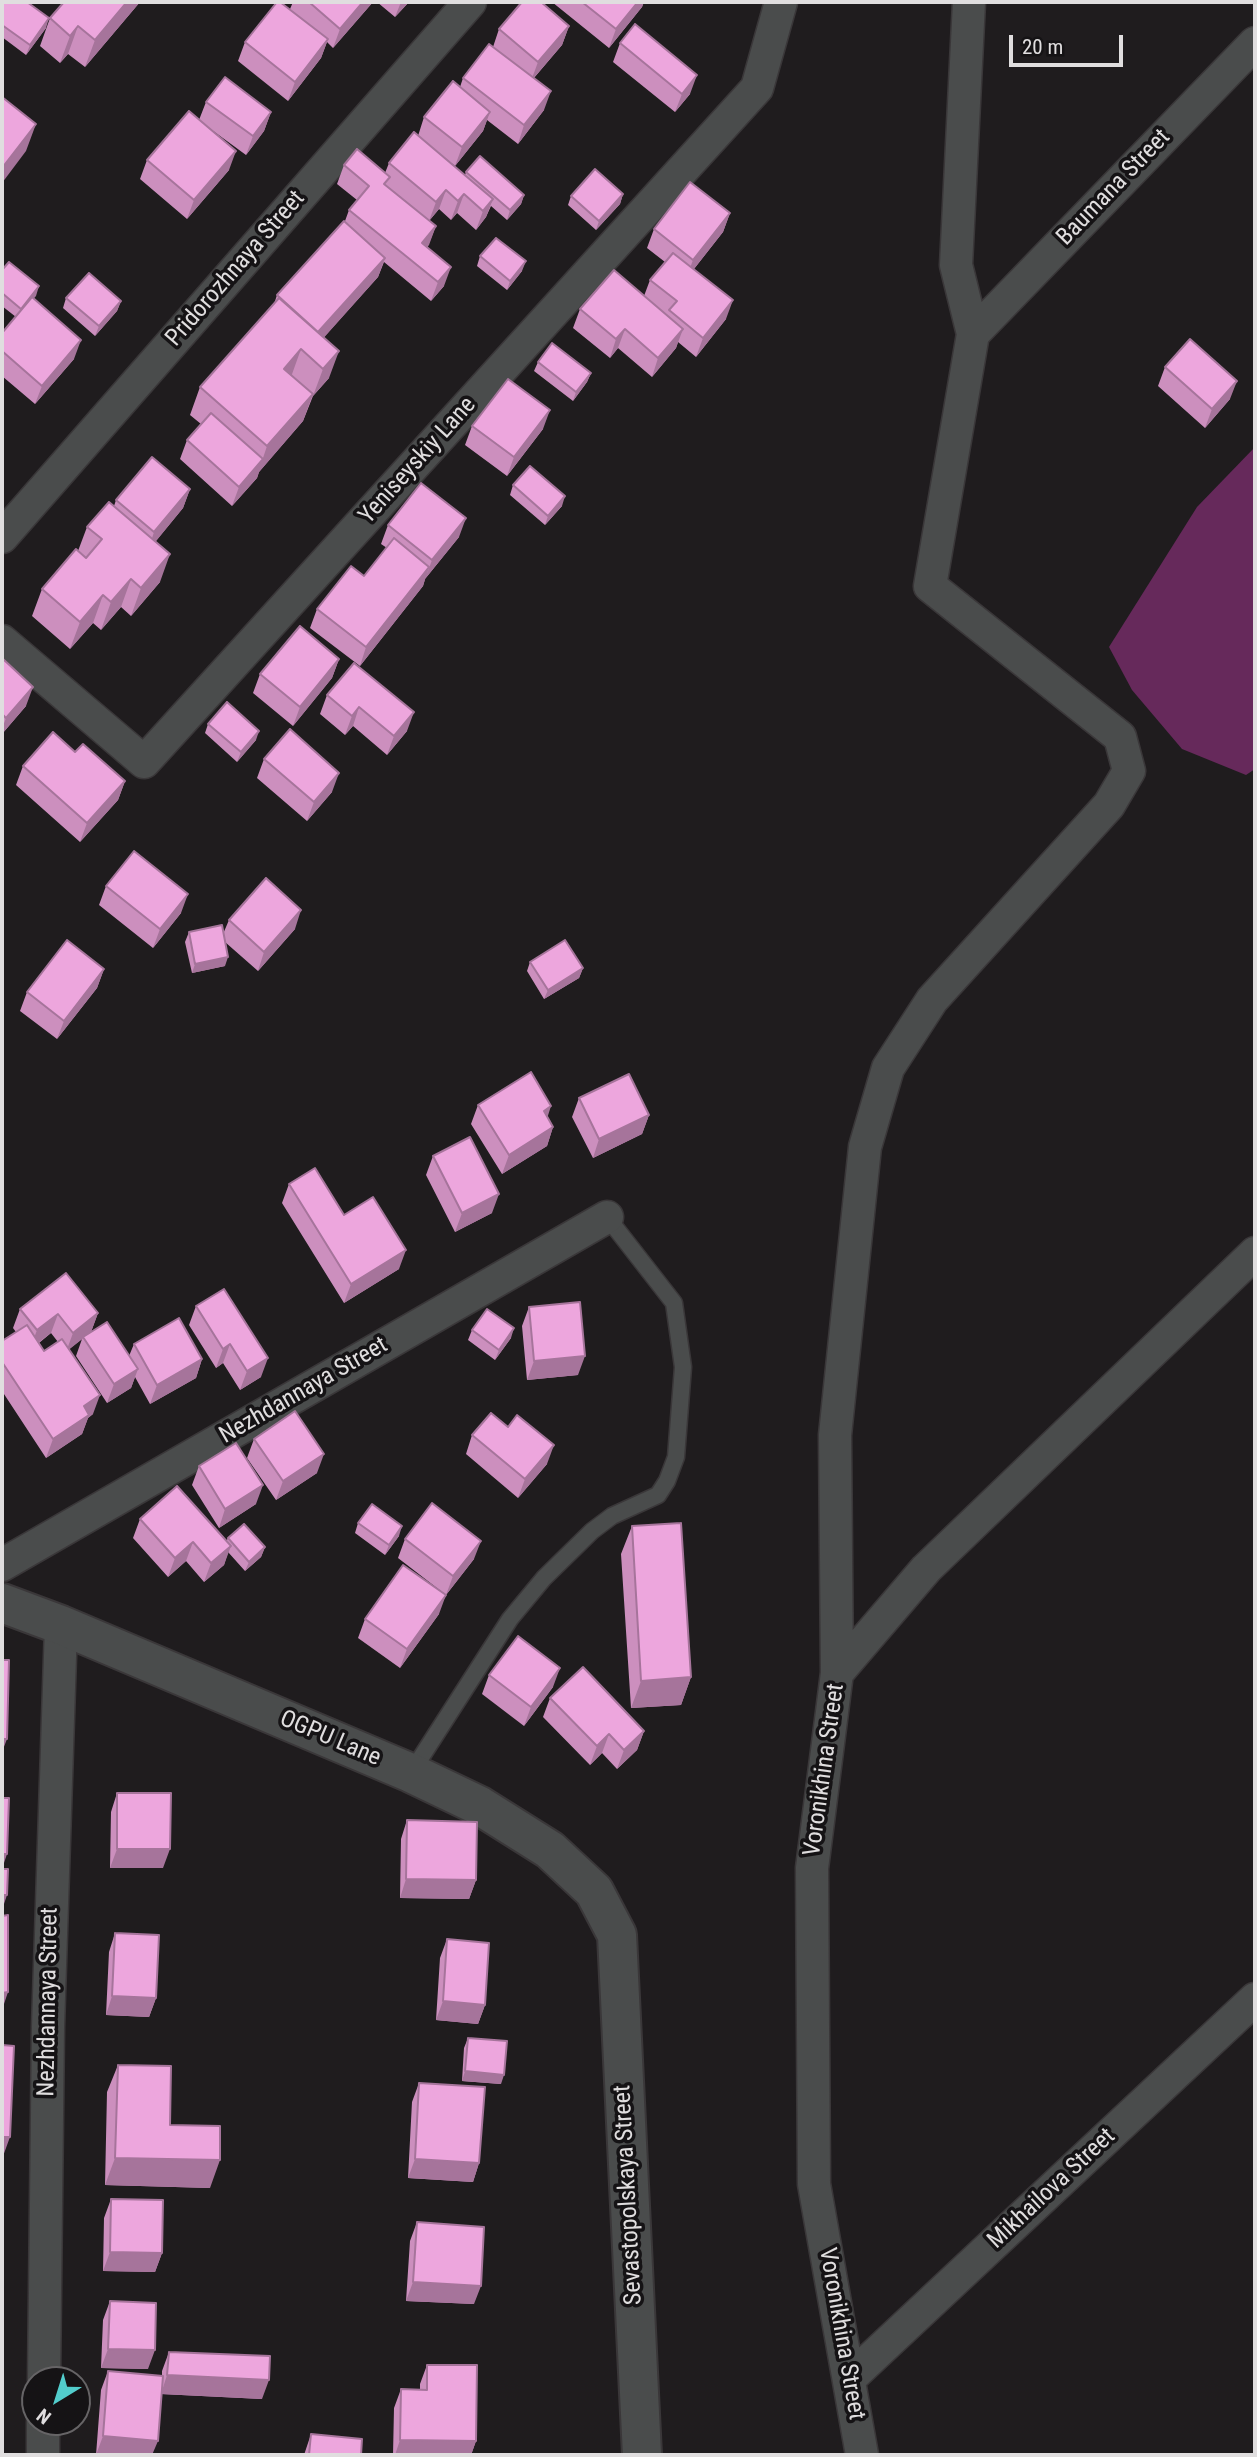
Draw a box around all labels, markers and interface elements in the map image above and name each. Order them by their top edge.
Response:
scale bar [1012,21,1126,65]
text: 20 m [1022,35,1063,59]
street label: Baumana Street [1051,124,1177,252]
street label: Pridorozhnaya Street [160,185,312,353]
street label: Yeniseyskiy Lane [353,392,483,530]
street label: Nezhdannaya Street [215,1331,393,1451]
street label: Voronikhina Street [799,1682,851,1858]
street label: OGPU Lane [275,1705,385,1773]
street label: Nezhdannaya Street [33,1907,65,2097]
street label: Sevastopolskaya Street [609,2084,649,2306]
street label: Mikhailova Street [982,2123,1122,2255]
street label: Voronikhina Street [812,2246,870,2422]
north arrow [21,2366,91,2436]
text: N [32,2404,56,2429]

